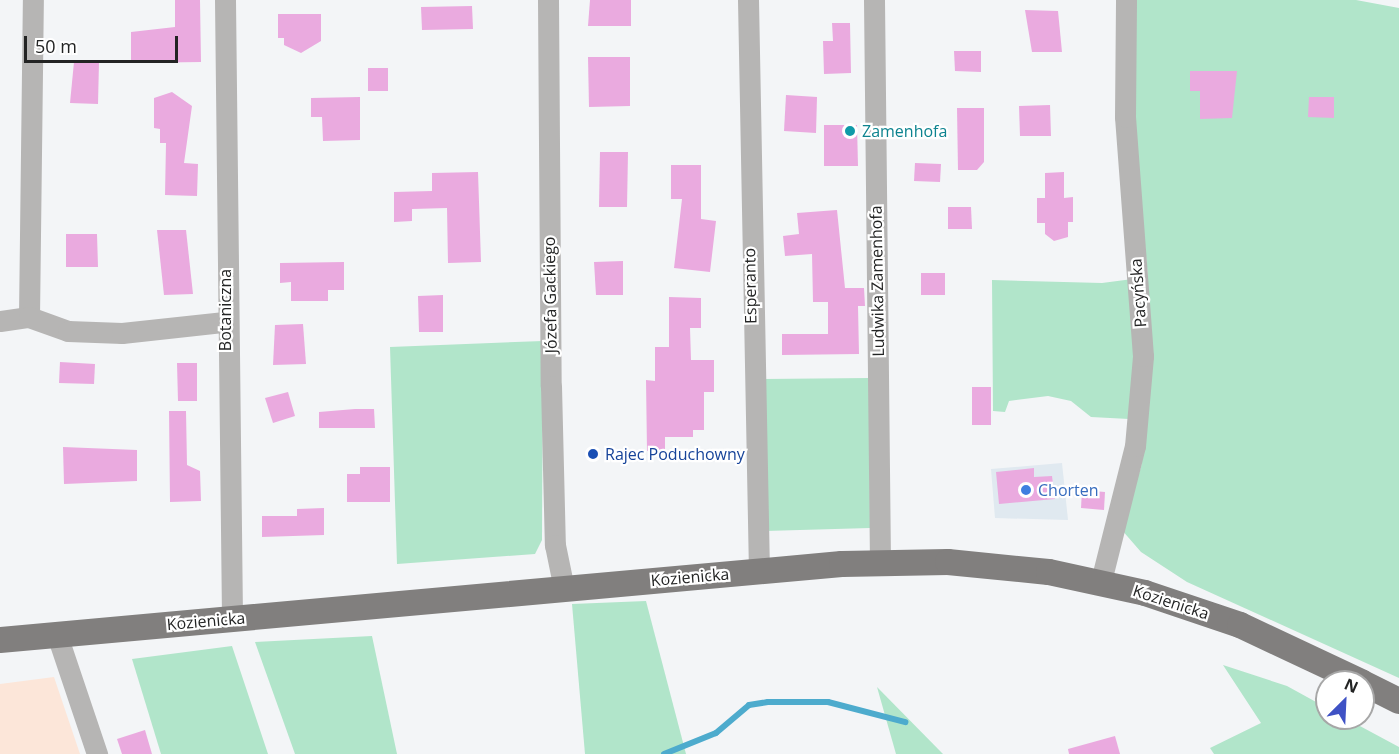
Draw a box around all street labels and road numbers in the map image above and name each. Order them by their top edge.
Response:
street label: Ludwika Zamenhofa [866,205,888,357]
street label: Józefa Gackiego [539,236,561,354]
street label: Esperanto [740,248,760,324]
street label: Pacyńska [1126,258,1150,328]
street label: Botaniczna [215,269,235,351]
street label: Kozienicka [650,564,730,590]
street label: Kozienicka [1131,581,1211,623]
street label: Kozienicka [166,608,246,634]

